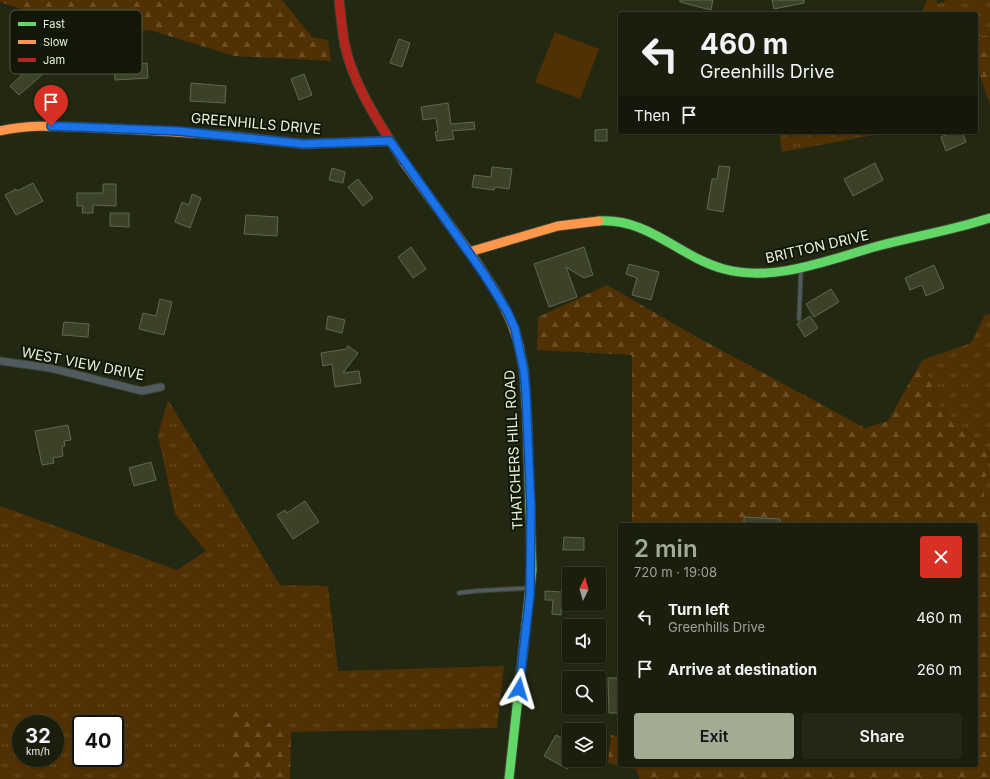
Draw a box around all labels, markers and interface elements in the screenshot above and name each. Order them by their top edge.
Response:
legend [10,10,142,74]
text: Fast [43,17,65,31]
text: 460 m [700,27,788,61]
icon: left [634,28,686,80]
text: Slow [43,35,68,49]
text: Jam [43,53,65,67]
text: Greenhills Drive [700,61,834,82]
pin [34,85,68,126]
icon: arrive [40,91,62,113]
icon: arrive [678,104,700,126]
text: Then [634,106,670,125]
street label: GREENHILLS DRIVE [190,109,322,137]
street label: BRITTON DRIVE [764,226,870,266]
street label: WEST VIEW DRIVE [20,343,146,383]
street label: THATCHERS HILL ROAD [500,369,526,531]
text: 2 min [634,534,698,563]
button: close [920,536,962,578]
text: 720 m · 19:08 [634,564,717,580]
north arrow [562,567,606,611]
map controls [562,567,606,767]
text: Turn left [668,600,729,619]
icon: left [634,606,656,628]
text: 460 m [916,608,962,627]
button: sound [562,619,606,663]
text: Greenhills Drive [668,619,765,635]
icon: arrive [634,658,656,680]
text: Arrive at destination [668,660,817,679]
text: 260 m [917,660,962,679]
position arrow [498,668,540,710]
button: search [562,671,606,715]
button: Exit [634,713,794,759]
button: Share [802,713,962,759]
speed limit sign: 40 [72,715,124,767]
button: layers [562,723,606,767]
text: 32 [25,724,51,748]
text: km/h [26,745,50,757]

